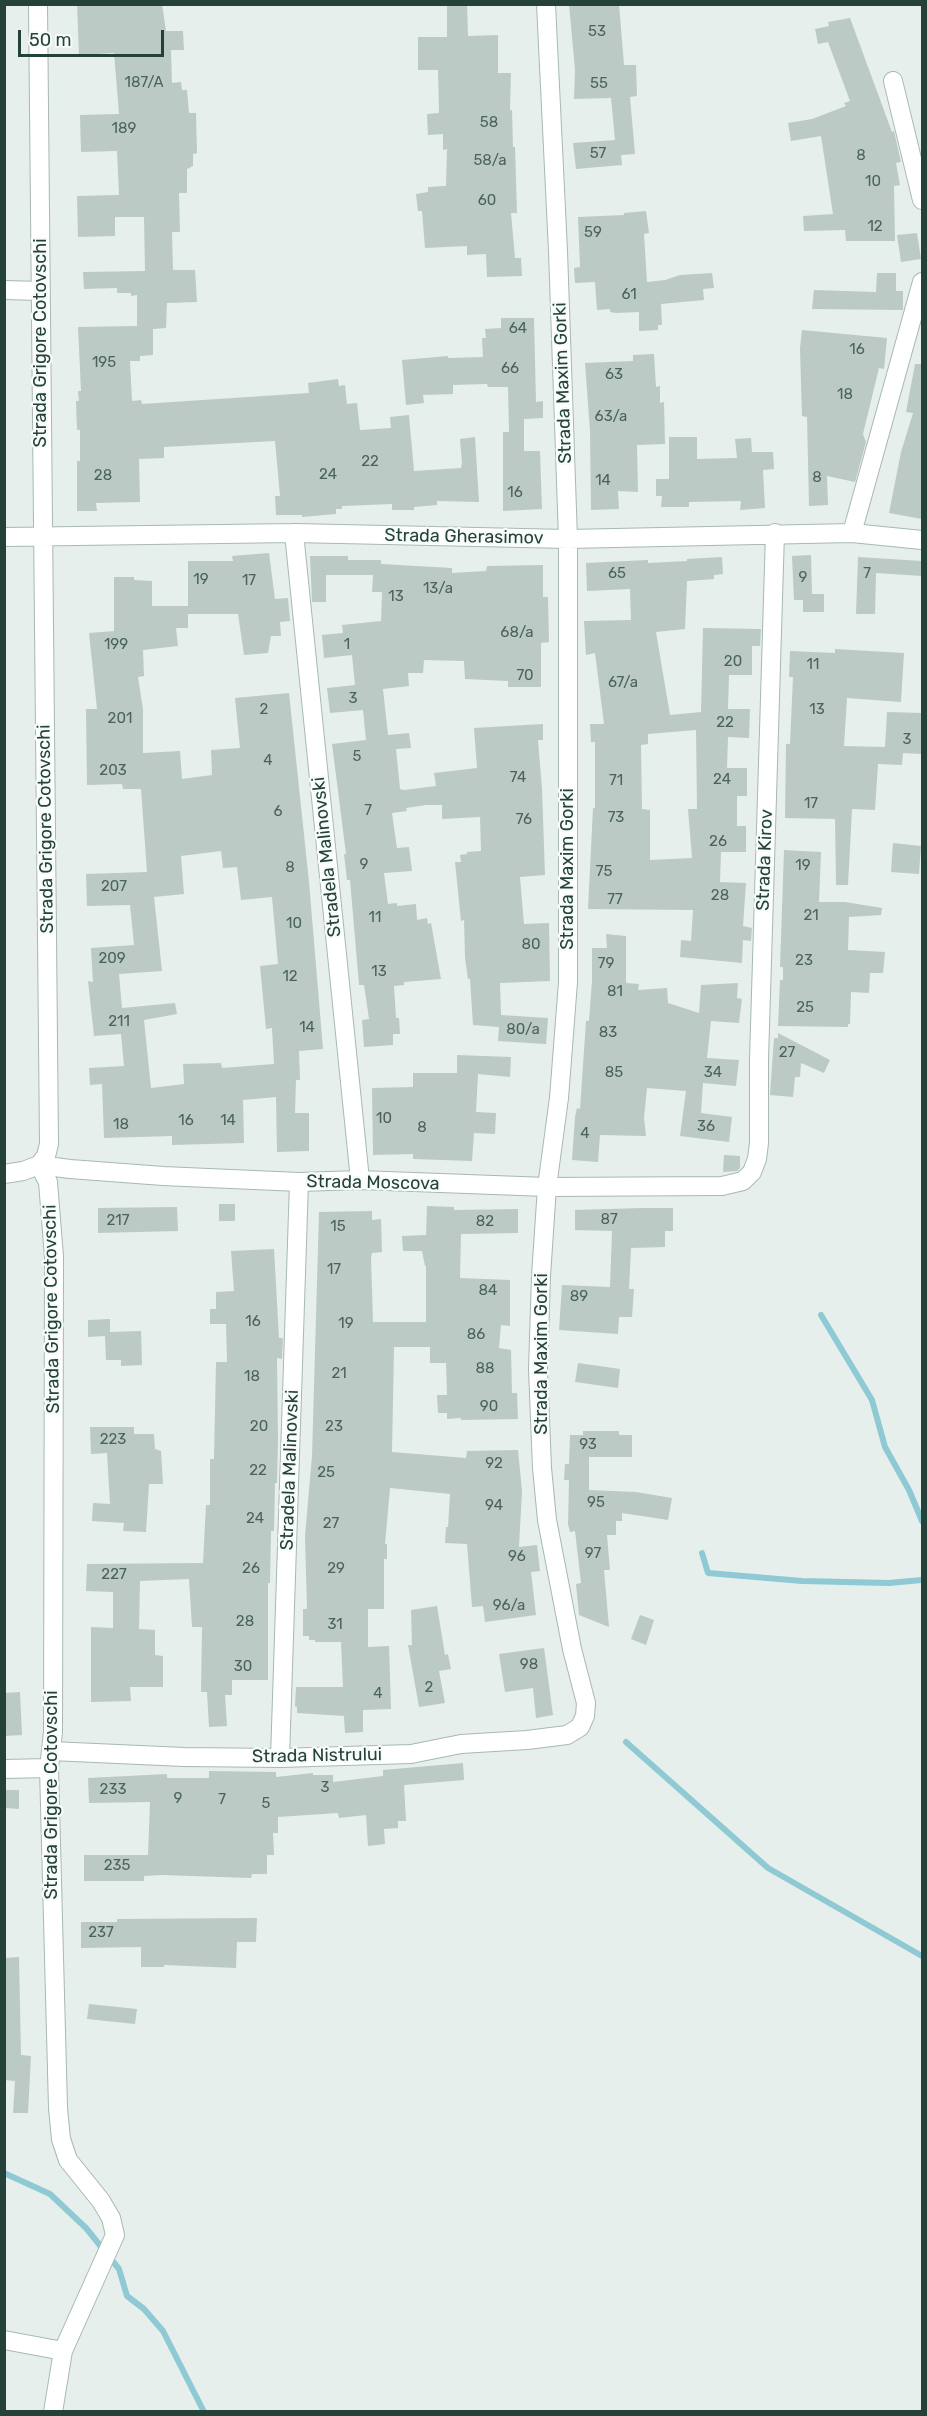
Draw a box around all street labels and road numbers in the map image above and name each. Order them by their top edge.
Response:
street label: Strada Grigore Cotovschi [30,239,52,447]
street label: Strada Maxim Gorki [549,302,577,464]
street label: Strada Gherasimov [384,525,544,549]
street label: Strada Grigore Cotovschi [33,724,59,934]
street label: Stradela Malinovski [308,776,346,938]
street label: Strada Maxim Gorki [557,788,579,950]
street label: Strada Kirov [752,809,778,911]
street label: Strada Moscova [306,1171,440,1195]
street label: Strada Grigore Cotovschi [39,1204,65,1414]
street label: Strada Maxim Gorki [531,1273,553,1435]
street label: Stradela Malinovski [276,1389,304,1551]
street label: Strada Grigore Cotovschi [41,1691,63,1899]
street label: Strada Nistrului [252,1744,382,1768]

